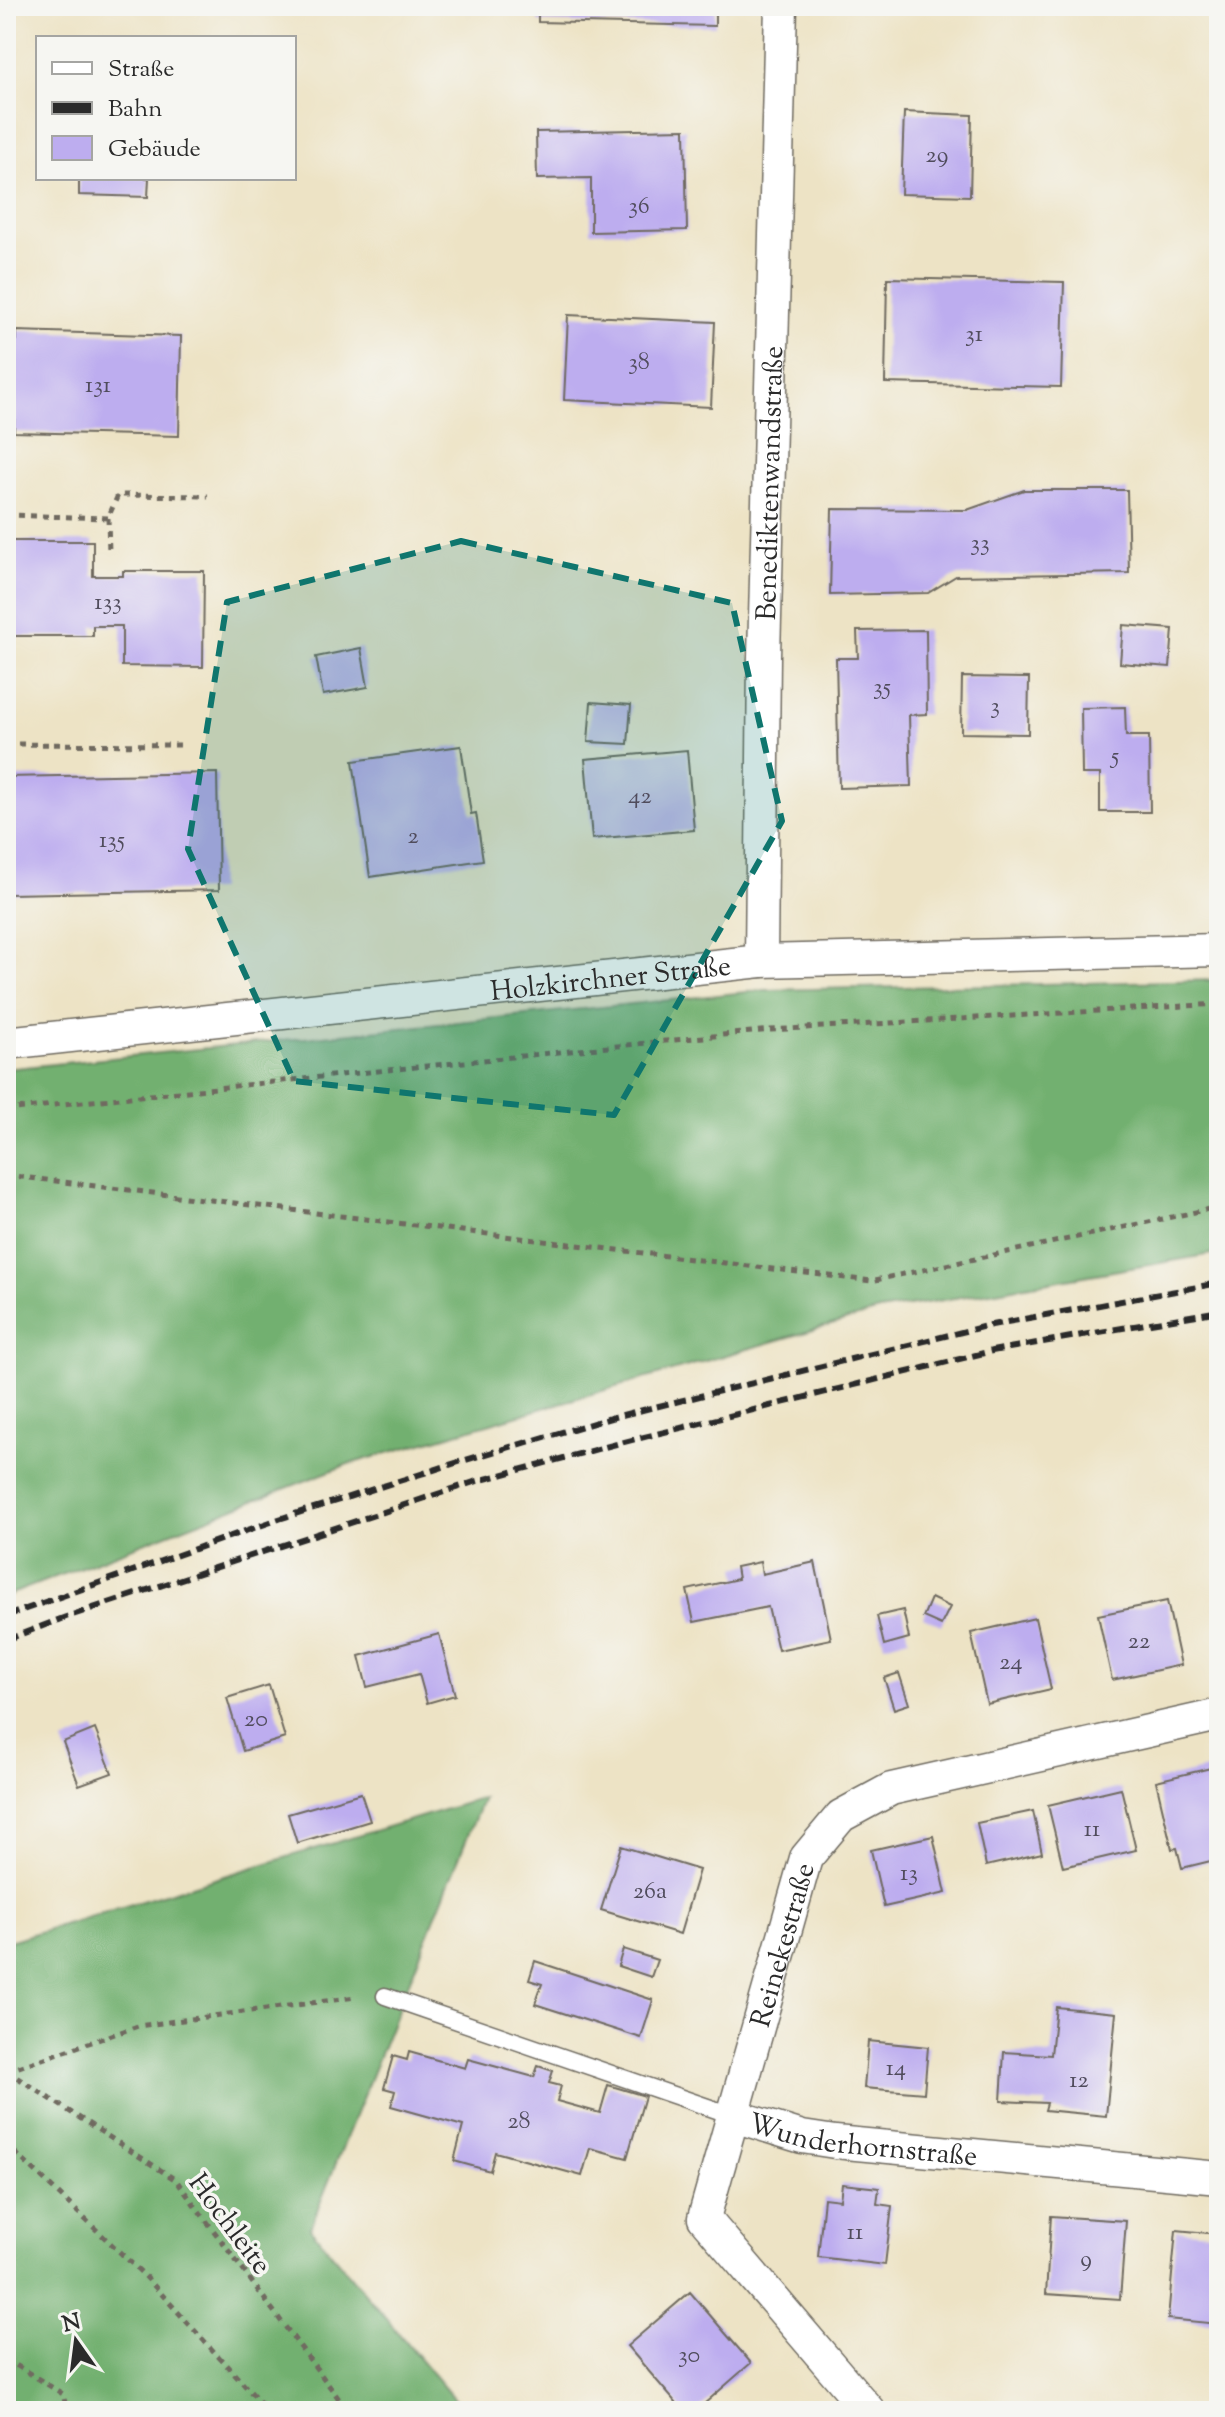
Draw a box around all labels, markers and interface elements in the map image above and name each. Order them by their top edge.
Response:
legend [36,36,296,180]
text: Straße [108,53,174,87]
text: Bahn [108,93,162,127]
text: Gebäude [108,133,201,167]
house number: 29 [926,139,948,173]
house number: 36 [628,190,650,224]
house number: 31 [965,318,983,352]
street label: Benediktenwandstraße [748,345,795,621]
house number: 38 [628,346,650,380]
house number: 131 [85,369,111,403]
house number: 33 [970,527,990,561]
house number: 133 [94,586,122,620]
house number: 35 [873,671,891,705]
house number: 3 [990,690,1000,724]
house number: 5 [1109,740,1119,774]
house number: 42 [628,780,652,814]
house number: 2 [407,820,419,854]
house number: 135 [99,824,125,858]
street label: Holzkirchner Straße [488,947,733,1013]
house number: 22 [1128,1625,1150,1659]
house number: 24 [999,1646,1023,1680]
house number: 20 [244,1703,268,1737]
house number: 11 [1084,1813,1100,1847]
house number: 13 [900,1857,918,1891]
street label: Reinekestraße [742,1859,827,2032]
house number: 26a [633,1875,667,1909]
house number: 14 [886,2052,906,2086]
house number: 12 [1069,2064,1089,2098]
house number: 28 [507,2105,531,2139]
street label: Wunderhornstraße [743,2105,979,2178]
street label: Hochleite [177,2166,280,2284]
house number: 11 [847,2216,863,2250]
house number: 9 [1080,2243,1092,2277]
north arrow [36,2301,116,2381]
text: N [59,2307,85,2342]
house number: 30 [678,2339,700,2373]

